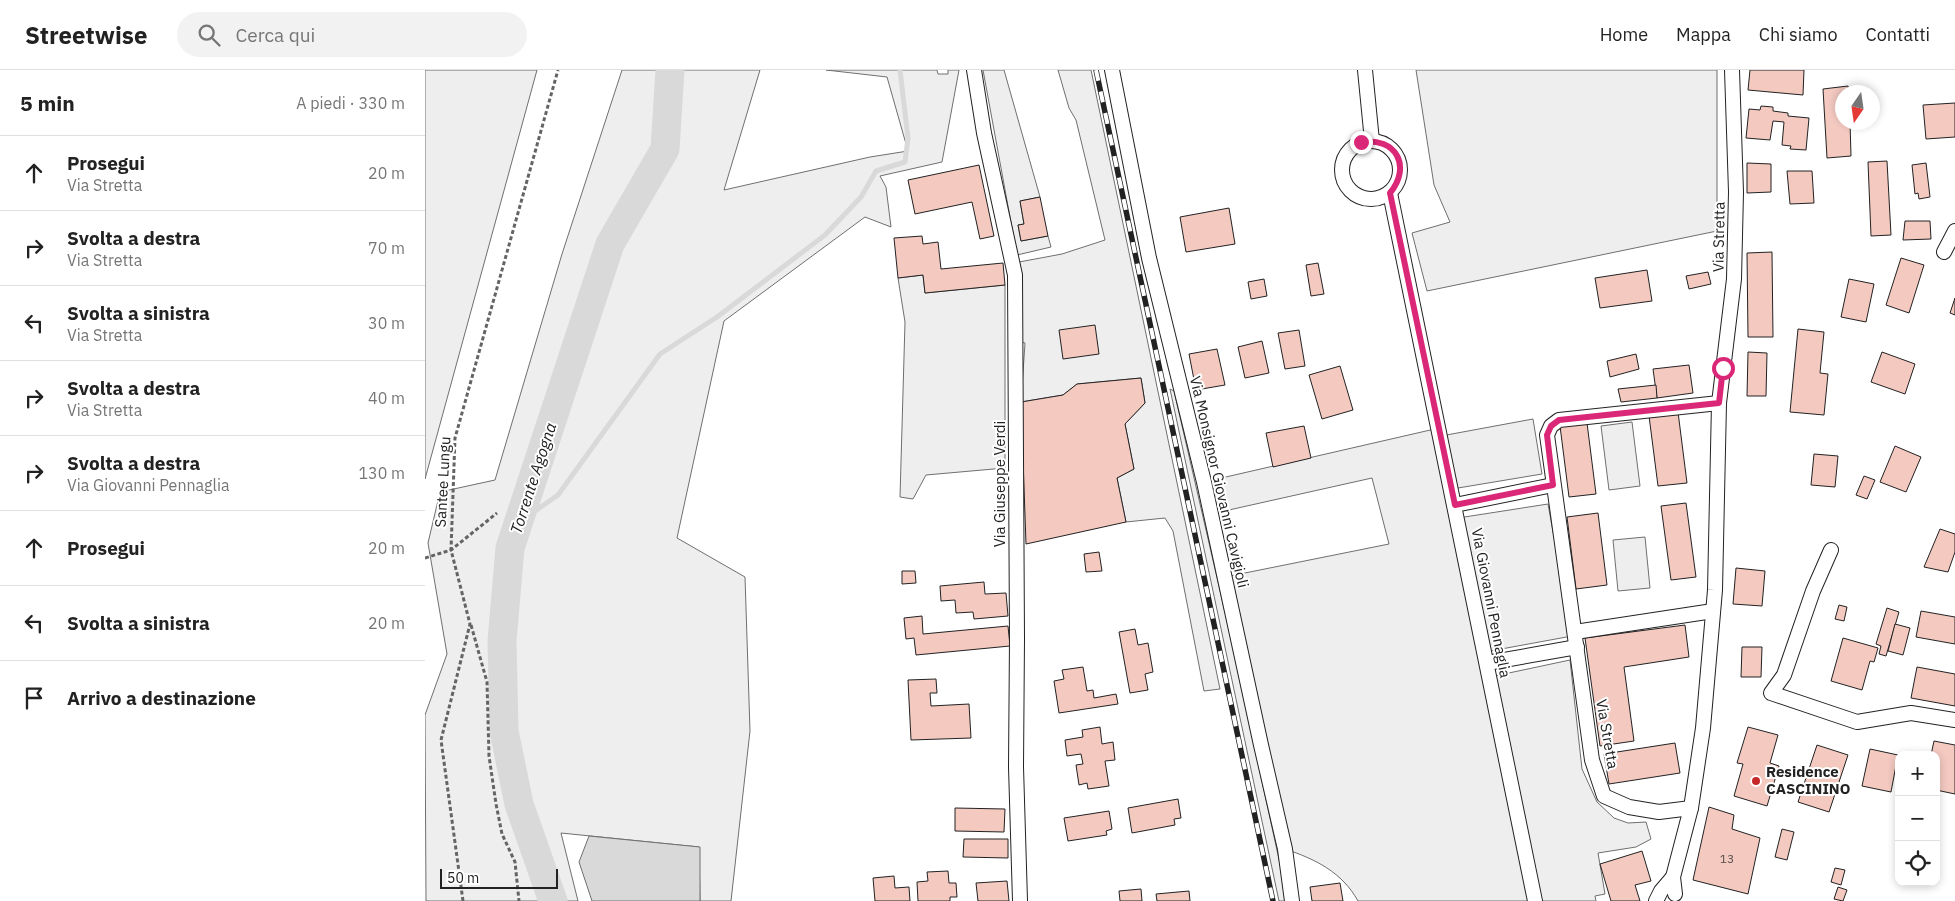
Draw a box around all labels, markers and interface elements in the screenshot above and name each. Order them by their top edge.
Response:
search box [177,12,527,57]
text: Streetwise [25,19,147,51]
icon: search [195,21,223,49]
text: Cerca qui [235,23,315,47]
text: Home [1600,23,1648,46]
text: Mappa [1676,23,1731,46]
text: Chi siamo [1759,23,1838,46]
text: Contatti [1866,23,1930,46]
north arrow [1835,85,1880,130]
text: 5 min [20,89,75,117]
text: A piedi · 330 m [296,93,405,113]
route end [1350,131,1373,154]
text: Prosegui [67,151,145,175]
icon: ahead [20,159,48,187]
text: 20 m [368,163,405,183]
text: Via Stretta [67,175,142,195]
street label: Via Stretta [1708,202,1729,272]
text: Svolta a destra [67,226,200,250]
icon: right [20,234,48,262]
text: 70 m [368,238,405,258]
text: Via Stretta [67,250,142,270]
text: Svolta a sinistra [67,301,210,325]
icon: left [20,309,48,337]
text: 30 m [368,313,405,333]
text: Via Stretta [67,325,142,345]
route start [1712,357,1735,380]
street label: Via Monsignor Giovanni Cavigioli [1186,374,1253,590]
text: Svolta a destra [67,376,200,400]
icon: right [20,384,48,412]
text: 40 m [368,388,405,408]
text: Via Stretta [67,400,142,420]
water label: Torrente Agogna [506,420,560,536]
street label: Via Giuseppe Verdi [990,421,1009,547]
street label: Santee Lungu [431,436,454,528]
text: Svolta a destra [67,451,200,475]
icon: right [20,459,48,487]
text: 130 m [358,463,405,483]
text: Via Giovanni Pennaglia [67,475,229,495]
street label: Via Giovanni Pennaglia [1468,526,1515,679]
icon: ahead [20,534,48,562]
text: Prosegui [67,536,145,560]
text: 20 m [368,538,405,558]
icon: left [20,609,48,637]
text: Svolta a sinistra [67,611,210,635]
text: 20 m [368,613,405,633]
icon: arrive [20,684,48,712]
text: Arrivo a destinazione [67,686,256,710]
street label: Via Stretta [1592,698,1623,770]
map controls [1895,751,1940,886]
button: + [1895,751,1940,796]
place label: Residence CASCININO [1766,762,1850,798]
marker: Residence CASCININO [1750,775,1762,787]
button: − [1895,796,1940,841]
button: locate [1895,841,1940,886]
house number: 13 [1720,851,1734,866]
scale bar [440,866,557,889]
text: 50 m [447,869,479,887]

